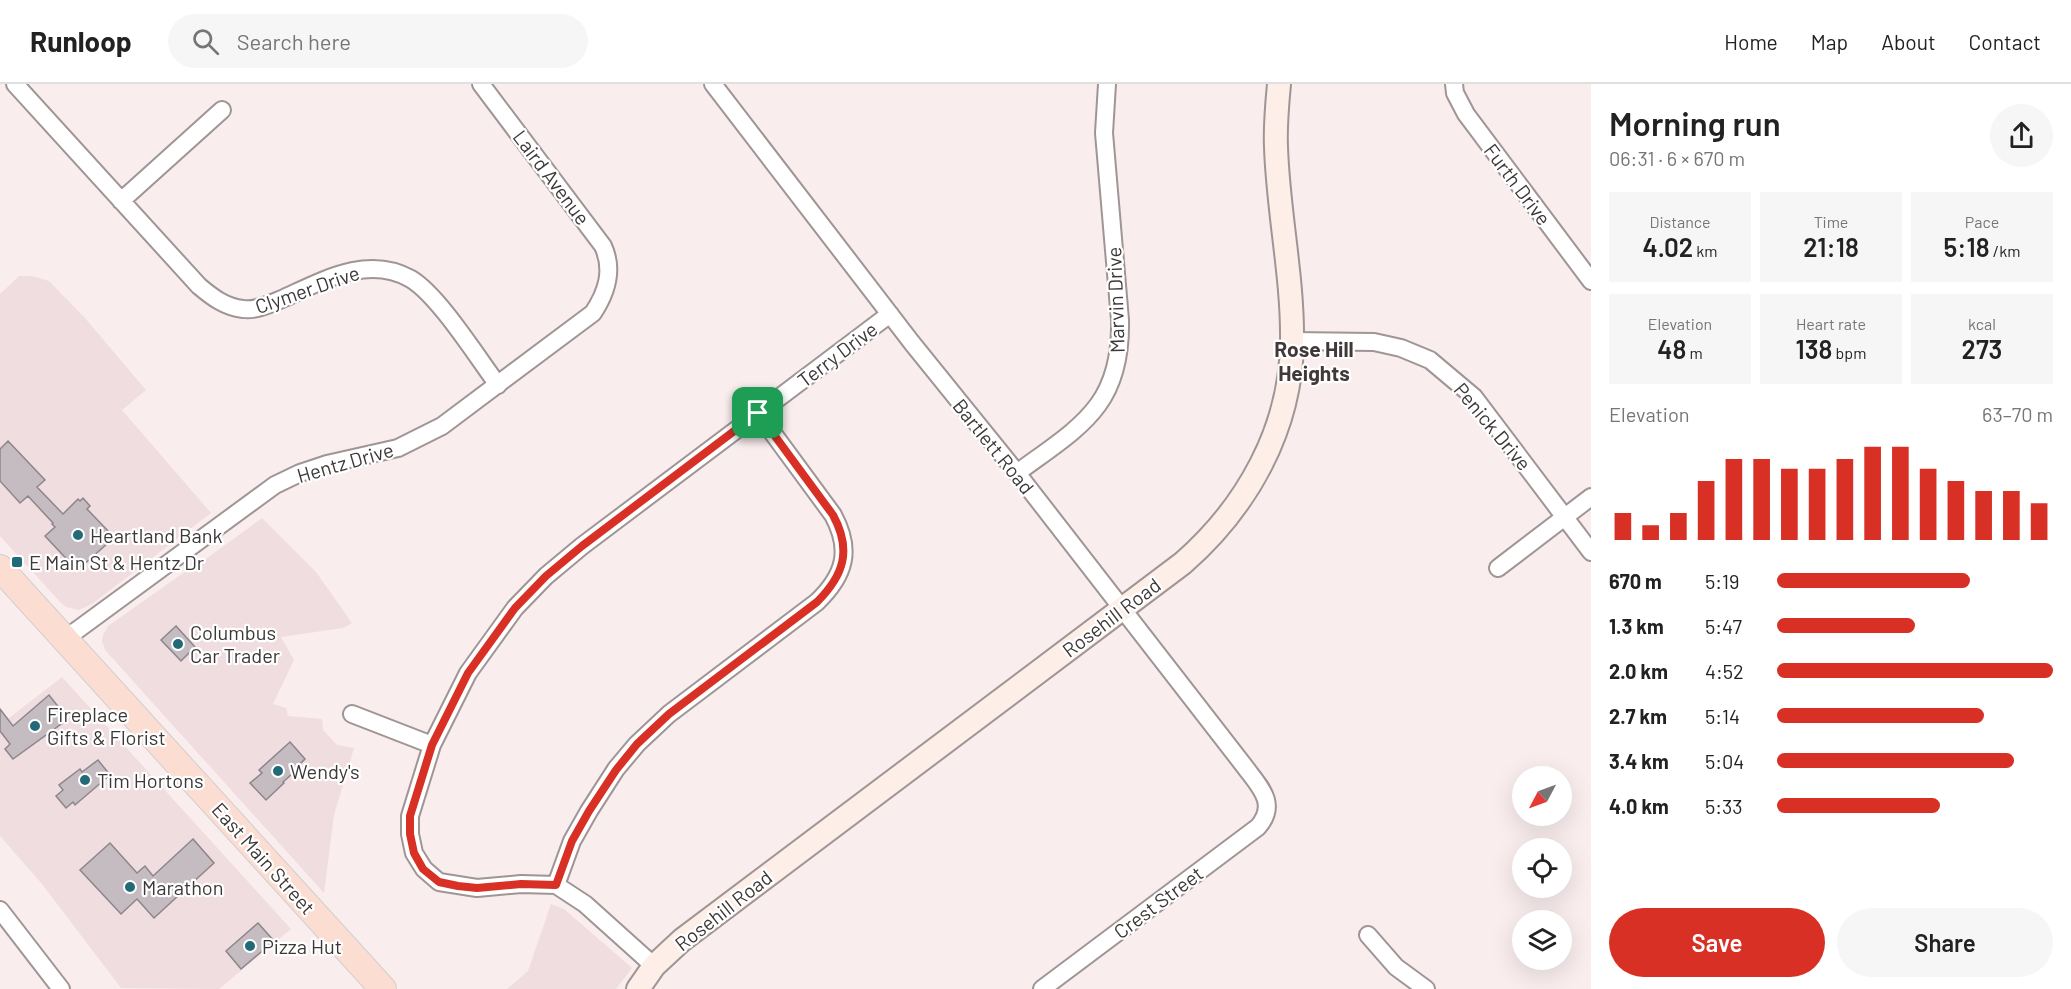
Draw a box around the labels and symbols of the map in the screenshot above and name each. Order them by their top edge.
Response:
street label: Laird Avenue [509,125,595,229]
street label: Furth Drive [1480,138,1556,230]
street label: Marvin Drive [1101,246,1129,354]
street label: Clymer Drive [252,260,362,318]
street label: Terry Drive [792,316,882,392]
district label: Rose Hill Heights [1274,336,1354,385]
street label: Penick Drive [1449,377,1537,475]
pin [732,387,783,438]
street label: Bartlett Road [948,394,1040,498]
street label: Hentz Drive [294,437,396,487]
place label: Heartland Bank [90,523,223,547]
marker: Heartland Bank [71,528,85,542]
place label: E Main St & Hentz Dr [29,550,204,574]
marker: E Main St & Hentz Dr [10,555,24,569]
street label: Rosehill Road [1057,572,1165,662]
place label: Columbus Car Trader [190,620,280,667]
marker: Columbus Car Trader [171,637,185,651]
place label: Fireplace Gifts & Florist [47,702,166,749]
marker: Fireplace Gifts & Florist [28,719,42,733]
place label: Wendy's [290,759,360,783]
marker: Wendy's [271,764,285,778]
north arrow [1512,766,1572,826]
place label: Tim Hortons [97,768,204,792]
marker: Tim Hortons [78,773,92,787]
street label: East Main Street [208,797,320,919]
street label: Crest Street [1109,861,1207,943]
street label: Rosehill Road [670,865,776,955]
place label: Marathon [142,875,224,899]
marker: Marathon [123,880,137,894]
place label: Pizza Hut [262,934,342,958]
marker: Pizza Hut [243,939,257,953]

